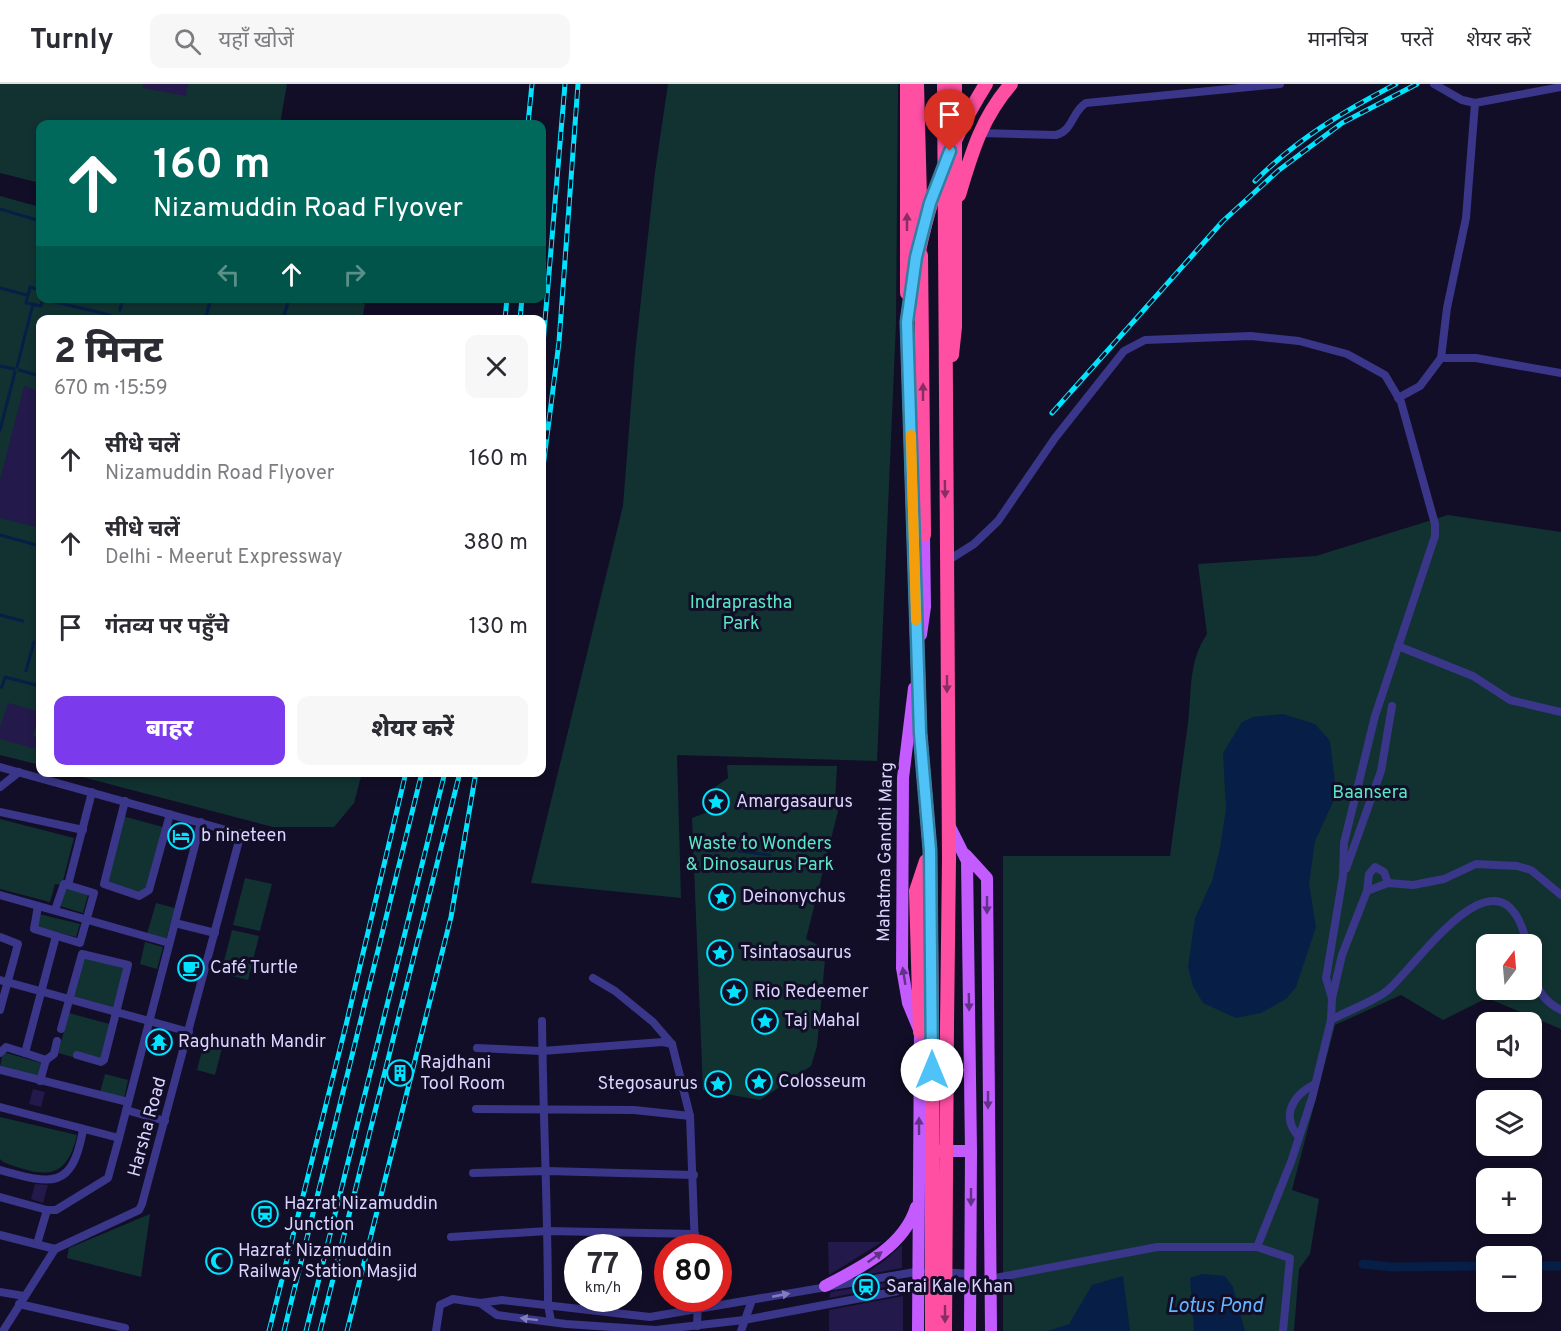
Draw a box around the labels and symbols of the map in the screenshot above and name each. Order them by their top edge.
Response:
pin [924,89,975,151]
one-way arrow [902,212,912,231]
one-way arrow [919,383,928,402]
one-way arrow [941,479,950,498]
park label: Indraprastha Park [690,592,792,636]
one-way arrow [942,674,952,693]
street label: Mahatma Gandhi Marg [873,762,899,942]
park label: Baansera [1332,782,1408,805]
place icon: Amargasaurus [701,787,731,817]
place label: Amargasaurus [736,791,853,814]
hotel icon: b nineteen [166,821,196,851]
place label: b nineteen [201,825,287,848]
park label: Waste to Wonders & Dinosaurus Park [686,833,834,877]
place icon: Deinonychus [707,882,737,912]
place label: Deinonychus [742,886,846,909]
one-way arrow [982,896,992,915]
north arrow [1476,934,1542,1000]
place icon: Tsintaosaurus [705,938,735,968]
place label: Tsintaosaurus [740,942,852,965]
cafe icon: Café Turtle [176,953,206,983]
place label: Café Turtle [210,957,298,980]
one-way arrow [899,966,908,985]
place icon: Rio Redeemer [719,977,749,1007]
place label: Rio Redeemer [754,981,869,1004]
one-way arrow [964,992,973,1011]
place icon: Taj Mahal [750,1006,780,1036]
place label: Taj Mahal [784,1010,860,1033]
temple icon: Raghunath Mandir [144,1027,174,1057]
place label: Raghunath Mandir [178,1031,326,1054]
position arrow [900,1038,964,1102]
place label: Rajdhani Tool Room [420,1052,505,1096]
building icon: Rajdhani Tool Room [385,1058,415,1088]
place icon: Colosseum [744,1067,774,1097]
place icon: Stegosaurus [703,1069,733,1099]
place label: Colosseum [778,1071,866,1094]
place label: Stegosaurus [597,1073,698,1096]
street label: Harsha Road [124,1074,172,1180]
one-way arrow [984,1091,993,1110]
one-way arrow [914,1116,924,1135]
one-way arrow [966,1187,976,1206]
place label: Hazrat Nizamuddin Junction [284,1193,438,1237]
station icon: Hazrat Nizamuddin Junction [250,1199,280,1229]
speed limit sign: 80 [654,1234,732,1312]
place label: Hazrat Nizamuddin Railway Station Masjid [238,1240,417,1284]
mosque icon: Hazrat Nizamuddin Railway Station Masjid [204,1246,234,1276]
one-way arrow [867,1251,883,1263]
station icon: Sarai Kale Khan [851,1272,881,1302]
place label: Sarai Kale Khan [886,1276,1013,1299]
one-way arrow [772,1290,791,1299]
water label: Lotus Pond [1167,1294,1264,1320]
one-way arrow [940,1305,950,1324]
one-way arrow [519,1314,538,1323]

